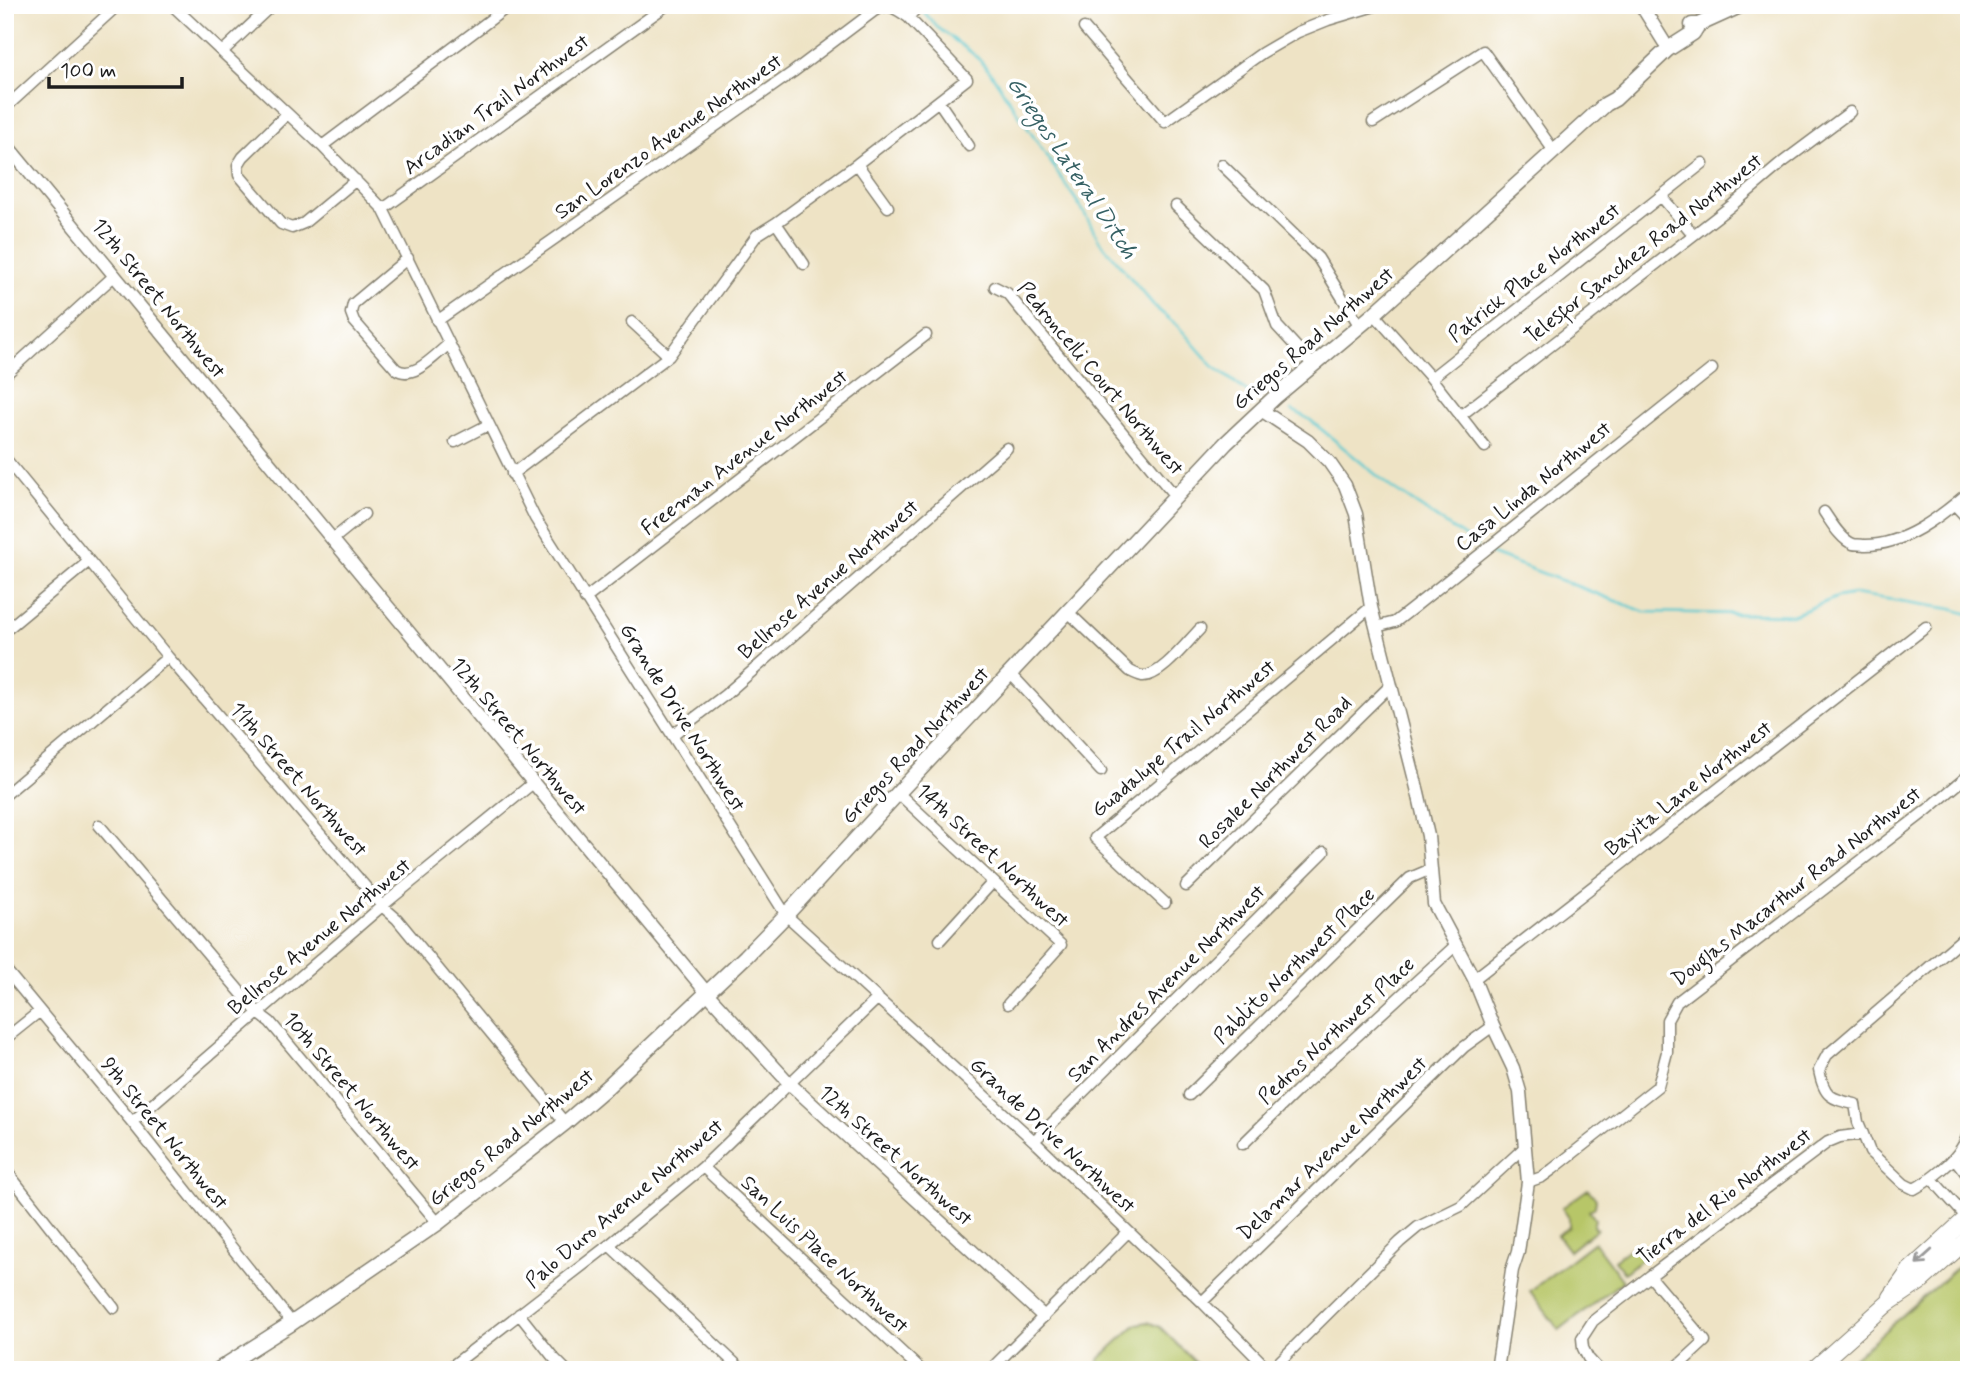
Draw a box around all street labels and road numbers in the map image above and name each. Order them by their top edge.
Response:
street label: Arcadian Trail Northwest [398,28,596,182]
street label: San Lorenzo Avenue Northwest [549,47,788,226]
street label: Telesfor Sanchez Road Northwest [1519,147,1770,352]
street label: Patrick Place Northwest [1442,196,1627,349]
street label: 12th Street Northwest [85,213,232,385]
street label: Griegos Road Northwest [1227,260,1401,417]
street label: Pedroncelli Court Northwest [1011,276,1190,482]
street label: Freeman Avenue Northwest [635,363,854,542]
street label: Casa Linda Northwest [1450,415,1618,559]
street label: Bellrose Avenue Northwest [732,493,925,666]
street label: Grande Drive Northwest [613,618,752,818]
street label: 12th Street Northwest [444,652,593,822]
street label: Guadalupe Trail Northwest [1086,653,1282,824]
street label: Griegos Road Northwest [835,661,997,831]
street label: Rosalee Northwest Road [1193,690,1358,855]
street label: 11th Street Northwest [223,696,374,863]
street label: Bayita Lane Northwest [1599,714,1778,863]
street label: 14th Street Northwest [910,777,1075,935]
street label: Douglas Macarthur Road Northwest [1666,780,1929,995]
street label: Bellrose Avenue Northwest [222,851,418,1022]
street label: San Andres Avenue Northwest [1061,878,1272,1089]
street label: Pablito Northwest Place [1208,881,1382,1050]
street label: Pedros Northwest Place [1252,951,1421,1111]
street label: 10th Street Northwest [276,1006,426,1177]
street label: Delamar Avenue Northwest [1232,1050,1434,1247]
street label: Grande Drive Northwest [963,1051,1142,1220]
street label: 9th Street Northwest [94,1052,235,1216]
street label: Griegos Road Northwest [423,1062,601,1214]
street label: 12th Street Northwest [812,1079,979,1233]
street label: Palo Duro Avenue Northwest [520,1112,730,1295]
street label: Tierra del Rio Northwest [1632,1122,1818,1272]
street label: San Luis Place Northwest [734,1169,915,1340]

